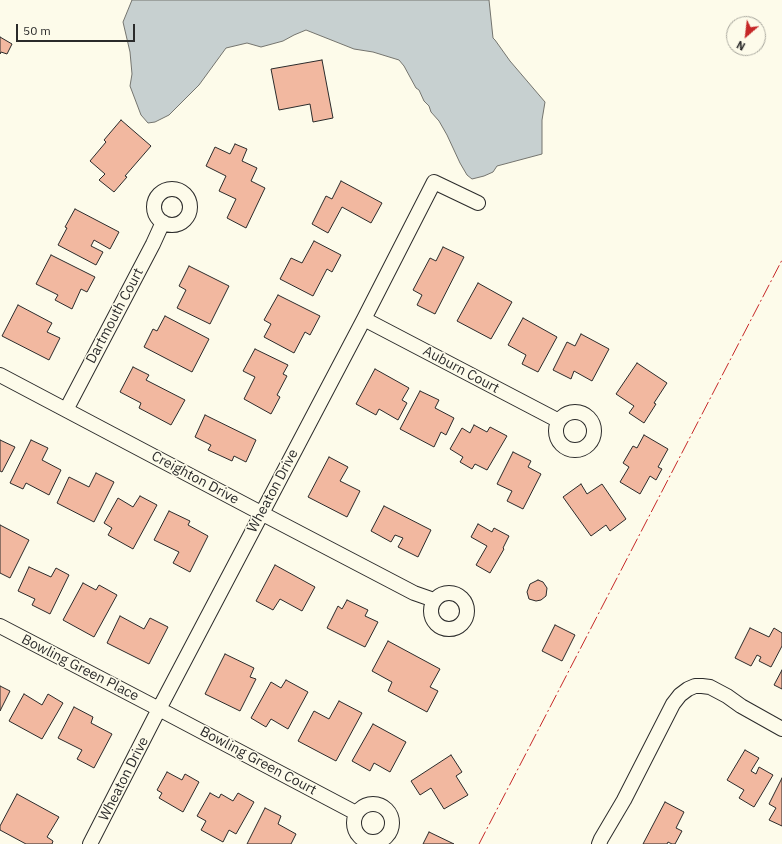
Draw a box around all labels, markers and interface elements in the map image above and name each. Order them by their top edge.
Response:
scale bar [18,16,137,42]
north arrow [726,16,766,56]
text: 50 m [23,23,51,38]
text: N [734,38,748,54]
street label: Dartmouth Court [83,265,147,367]
street label: Auburn Court [420,343,502,397]
street label: Wheaton Drive [244,446,302,536]
street label: Creighton Drive [148,448,242,508]
street label: Bowling Green Place [19,631,141,705]
street label: Bowling Green Court [197,723,319,799]
street label: Wheaton Drive [96,734,152,824]

